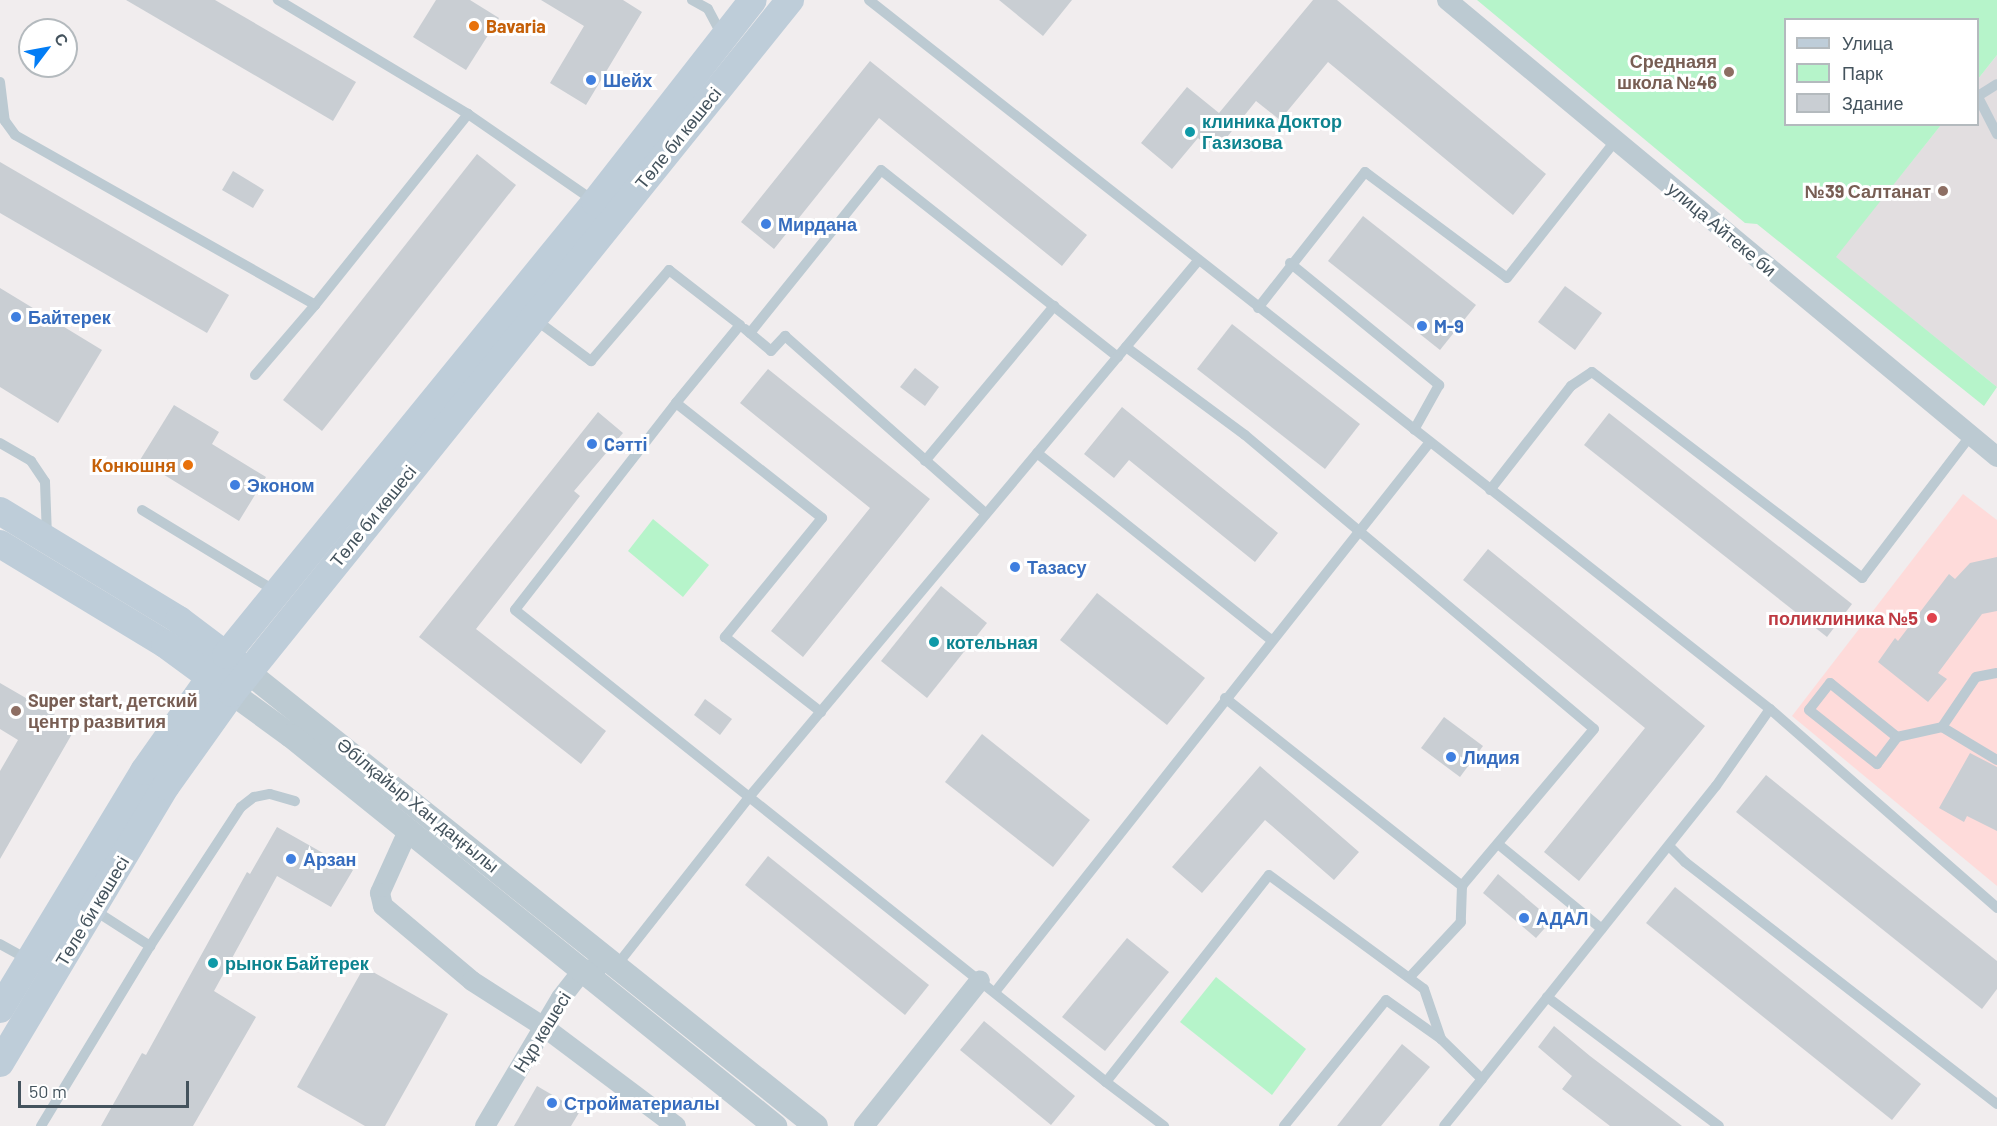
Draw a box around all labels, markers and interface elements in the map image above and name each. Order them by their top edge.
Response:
place label: Bavaria [486,15,546,37]
north arrow [18,18,78,78]
legend [1784,18,1979,126]
marker: Bavaria [467,19,481,33]
text: С [51,29,73,49]
text: Улица [1842,32,1893,54]
place label: Среднаяя школа №46 [1617,51,1717,94]
text: Парк [1842,62,1883,84]
marker: Среднаяя школа №46 [1722,65,1736,79]
place label: Шейх [603,69,652,91]
marker: Шейх [584,73,598,87]
street label: Төле би көшесі [630,83,726,193]
text: Здание [1842,92,1903,114]
place label: клиника Доктор Газизова [1202,111,1342,154]
marker: клиника Доктор Газизова [1183,125,1197,139]
street label: улица Айтеке би [1663,177,1781,281]
place label: №39 Салтанат [1805,180,1931,202]
marker: №39 Салтанат [1936,184,1950,198]
place label: Мирдана [778,213,857,235]
marker: Мирдана [759,217,773,231]
place label: Байтерек [28,306,111,328]
marker: Байтерек [9,310,23,324]
place label: M-9 [1434,315,1464,337]
marker: M-9 [1415,319,1429,333]
place label: Cәтті [604,433,648,455]
marker: Cәтті [585,437,599,451]
place label: Конюшня [91,454,176,476]
marker: Конюшня [181,458,195,472]
street label: Төле би көшесі [325,461,421,571]
place label: Эконом [247,474,315,496]
marker: Эконом [228,478,242,492]
place label: Тазасу [1027,556,1087,578]
marker: Тазасу [1008,560,1022,574]
place label: поликлиника №5 [1768,607,1918,629]
marker: поликлиника №5 [1923,609,1941,627]
place label: котельная [946,631,1038,653]
marker: котельная [927,635,941,649]
place label: Super start, детский центр развития [28,690,198,732]
marker: Super start, детский центр развития [9,704,23,718]
street label: Әбілқайыр Хан даңғылы [333,733,503,877]
place label: Лидия [1463,746,1520,768]
marker: Лидия [1444,750,1458,764]
place label: Арзан [303,848,356,870]
street label: Төле би көшесі [51,852,133,970]
marker: Арзан [284,852,298,866]
place label: АДАЛ [1536,907,1588,929]
marker: АДАЛ [1517,911,1531,925]
place label: рынок Байтерек [225,952,369,974]
marker: рынок Байтерек [206,956,220,970]
street label: Нұр көшесі [509,988,575,1076]
scale bar [21,1069,192,1107]
text: 50 m [29,1080,67,1102]
place label: Стройматериалы [564,1092,720,1114]
marker: Стройматериалы [545,1096,559,1110]

